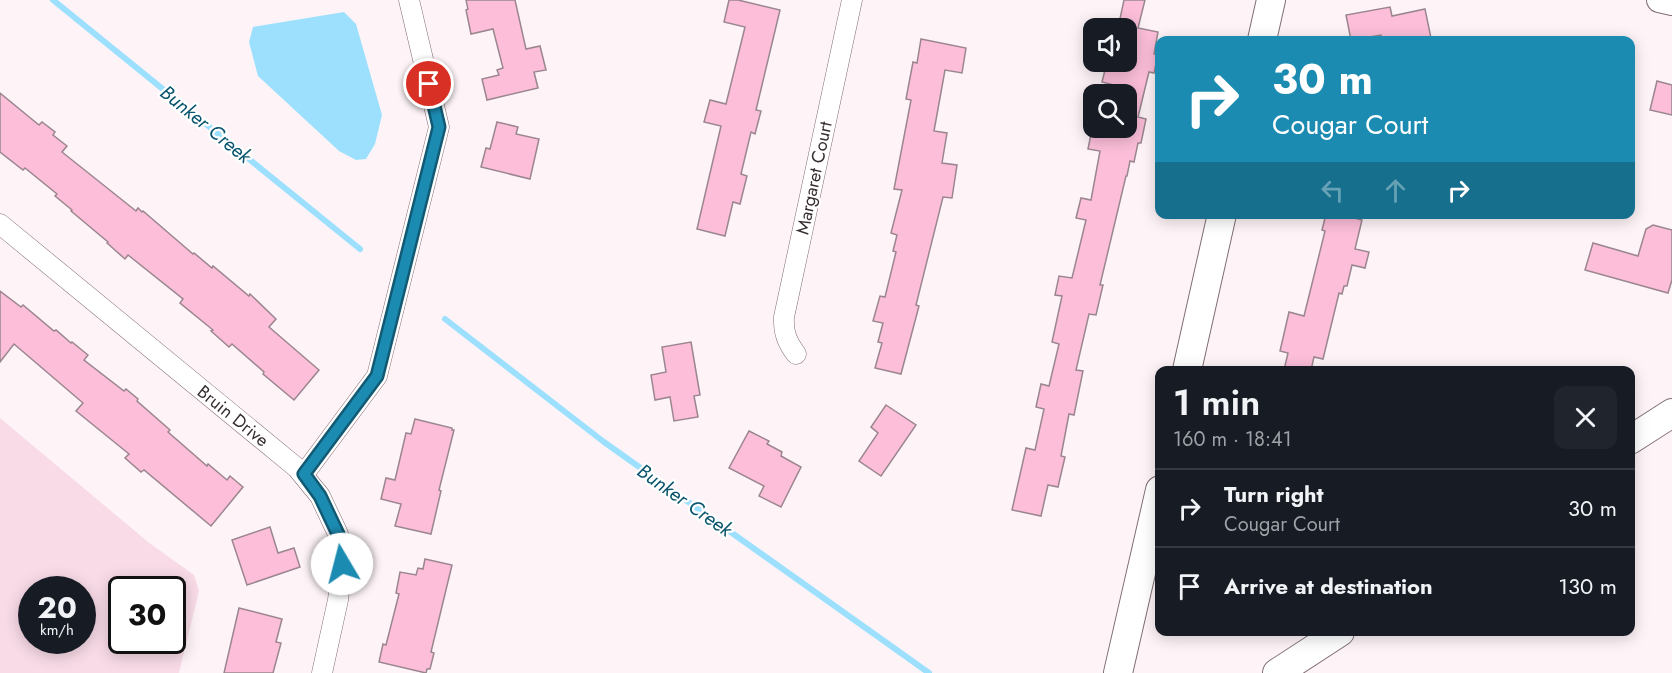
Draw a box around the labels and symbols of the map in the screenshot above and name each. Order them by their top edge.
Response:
pin [403,58,454,109]
water label: Bunker Creek [154,78,259,171]
street label: Margaret Court [789,118,839,237]
street label: Bruin Drive [192,379,274,453]
water label: Bunker Creek [631,457,739,545]
position arrow [310,532,374,596]
speed limit sign: 30 [108,576,186,654]

